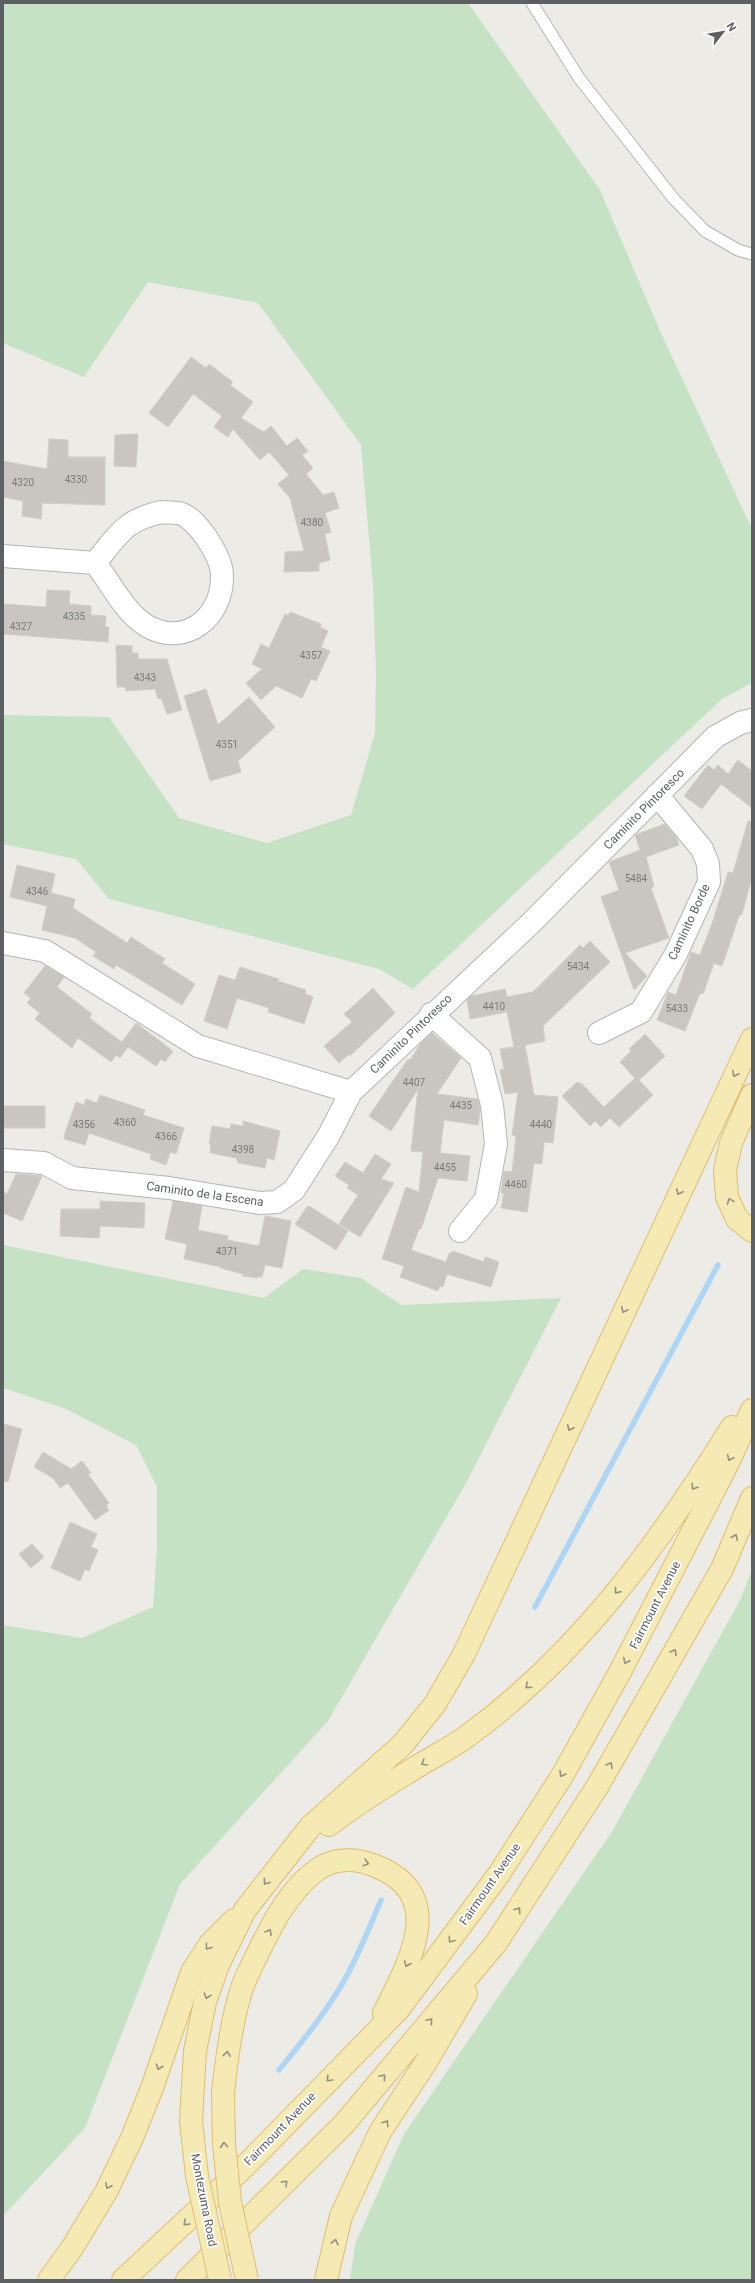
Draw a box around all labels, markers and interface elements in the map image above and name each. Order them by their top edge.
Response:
north arrow [703,12,743,52]
text: N [724,20,739,34]
house number: 4330 [65,474,88,485]
house number: 4320 [12,477,35,488]
house number: 4380 [301,517,324,528]
house number: 4335 [63,611,86,622]
house number: 4327 [10,621,33,632]
house number: 4357 [300,650,323,661]
house number: 4343 [134,672,156,683]
house number: 4351 [216,739,238,750]
street label: Caminito Pintoresco [601,766,687,852]
house number: 5484 [625,873,648,884]
street label: Caminito Borde [665,882,713,962]
house number: 4346 [26,886,49,897]
house number: 5434 [567,961,590,972]
street label: Caminito Pintoresco [367,991,455,1077]
house number: 4410 [483,1001,506,1012]
house number: 5433 [666,1003,688,1014]
one-way arrow [732,1070,740,1078]
house number: 4407 [403,1077,426,1088]
house number: 4435 [450,1100,473,1111]
house number: 4360 [114,1117,137,1128]
house number: 4356 [73,1119,96,1130]
house number: 4440 [530,1119,553,1130]
house number: 4366 [155,1131,178,1142]
house number: 4398 [232,1144,255,1155]
house number: 4455 [434,1162,457,1173]
street label: Caminito de la Escena [145,1179,265,1209]
house number: 4460 [505,1179,528,1190]
one-way arrow [676,1187,684,1195]
one-way arrow [726,1197,734,1204]
house number: 4371 [216,1246,238,1257]
one-way arrow [621,1305,629,1313]
one-way arrow [567,1423,575,1431]
one-way arrow [727,1454,735,1461]
one-way arrow [691,1483,699,1490]
one-way arrow [730,1534,738,1542]
street label: Fairmount Avenue [627,1559,683,1651]
one-way arrow [614,1587,621,1594]
one-way arrow [670,1649,677,1656]
one-way arrow [623,1656,630,1664]
one-way arrow [525,1681,533,1689]
one-way arrow [421,1758,428,1765]
one-way arrow [605,1762,612,1769]
one-way arrow [560,1770,567,1777]
street label: Fairmount Avenue [457,1840,523,1928]
one-way arrow [362,1858,369,1867]
one-way arrow [264,1877,271,1884]
one-way arrow [513,1907,521,1914]
one-way arrow [265,1928,272,1936]
one-way arrow [448,1936,456,1943]
one-way arrow [206,1943,213,1950]
one-way arrow [404,1960,412,1967]
one-way arrow [203,1993,212,2000]
one-way arrow [426,2018,433,2025]
one-way arrow [223,2051,232,2057]
one-way arrow [156,2063,164,2070]
one-way arrow [327,2074,334,2081]
one-way arrow [379,2074,386,2082]
street label: Fairmount Avenue [241,2089,319,2169]
one-way arrow [381,2120,389,2127]
one-way arrow [220,2142,229,2148]
street label: Montezuma Road [188,2152,220,2248]
one-way arrow [280,2180,288,2188]
one-way arrow [105,2182,113,2190]
one-way arrow [183,2218,191,2225]
one-way arrow [330,2239,339,2246]

